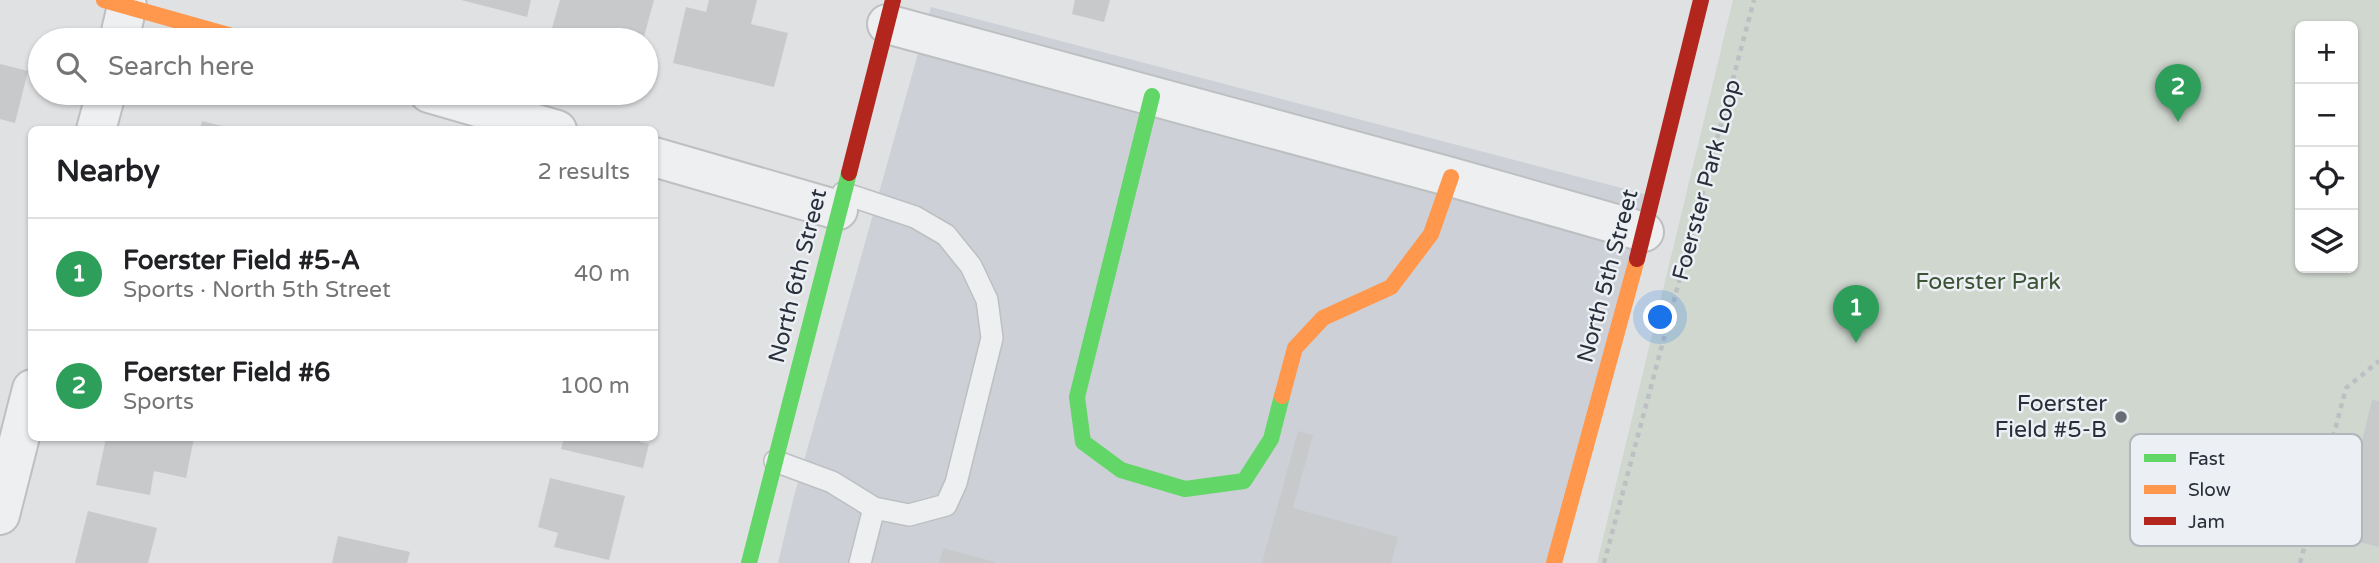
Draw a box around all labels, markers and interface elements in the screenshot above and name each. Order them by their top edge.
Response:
map controls [2295,21,2358,273]
button: + [2295,21,2358,84]
search box [28,28,658,105]
icon: search [52,48,90,86]
text: Search here [108,51,254,82]
pin: 2 [2155,64,2201,122]
street label: Foerster Park Loop [1667,76,1747,284]
button: − [2295,84,2358,147]
button: locate [2295,147,2358,210]
text: Nearby [56,153,160,190]
text: 2 results [537,158,630,186]
street label: North 6th Street [763,186,833,366]
street label: North 5th Street [1571,186,1645,366]
button: layers [2295,210,2358,273]
text: Foerster Field #5-A [123,245,360,276]
text: 1 [72,260,86,288]
text: 40 m [574,260,630,288]
park label: Foerster Park [1915,268,2061,296]
text: Sports · North 5th Street [123,276,391,304]
pin: 1 [1833,285,1879,343]
your location [1643,300,1677,334]
text: Foerster Field #6 [123,357,330,388]
text: 2 [72,372,86,400]
text: 100 m [560,372,630,400]
text: Sports [123,388,194,416]
place label: Foerster Field #5-B [1994,390,2107,444]
marker: Foerster Field #5-B [2113,409,2129,425]
legend [2130,434,2362,546]
text: Fast [2188,448,2225,470]
text: Slow [2188,479,2231,501]
text: Jam [2188,511,2225,533]

